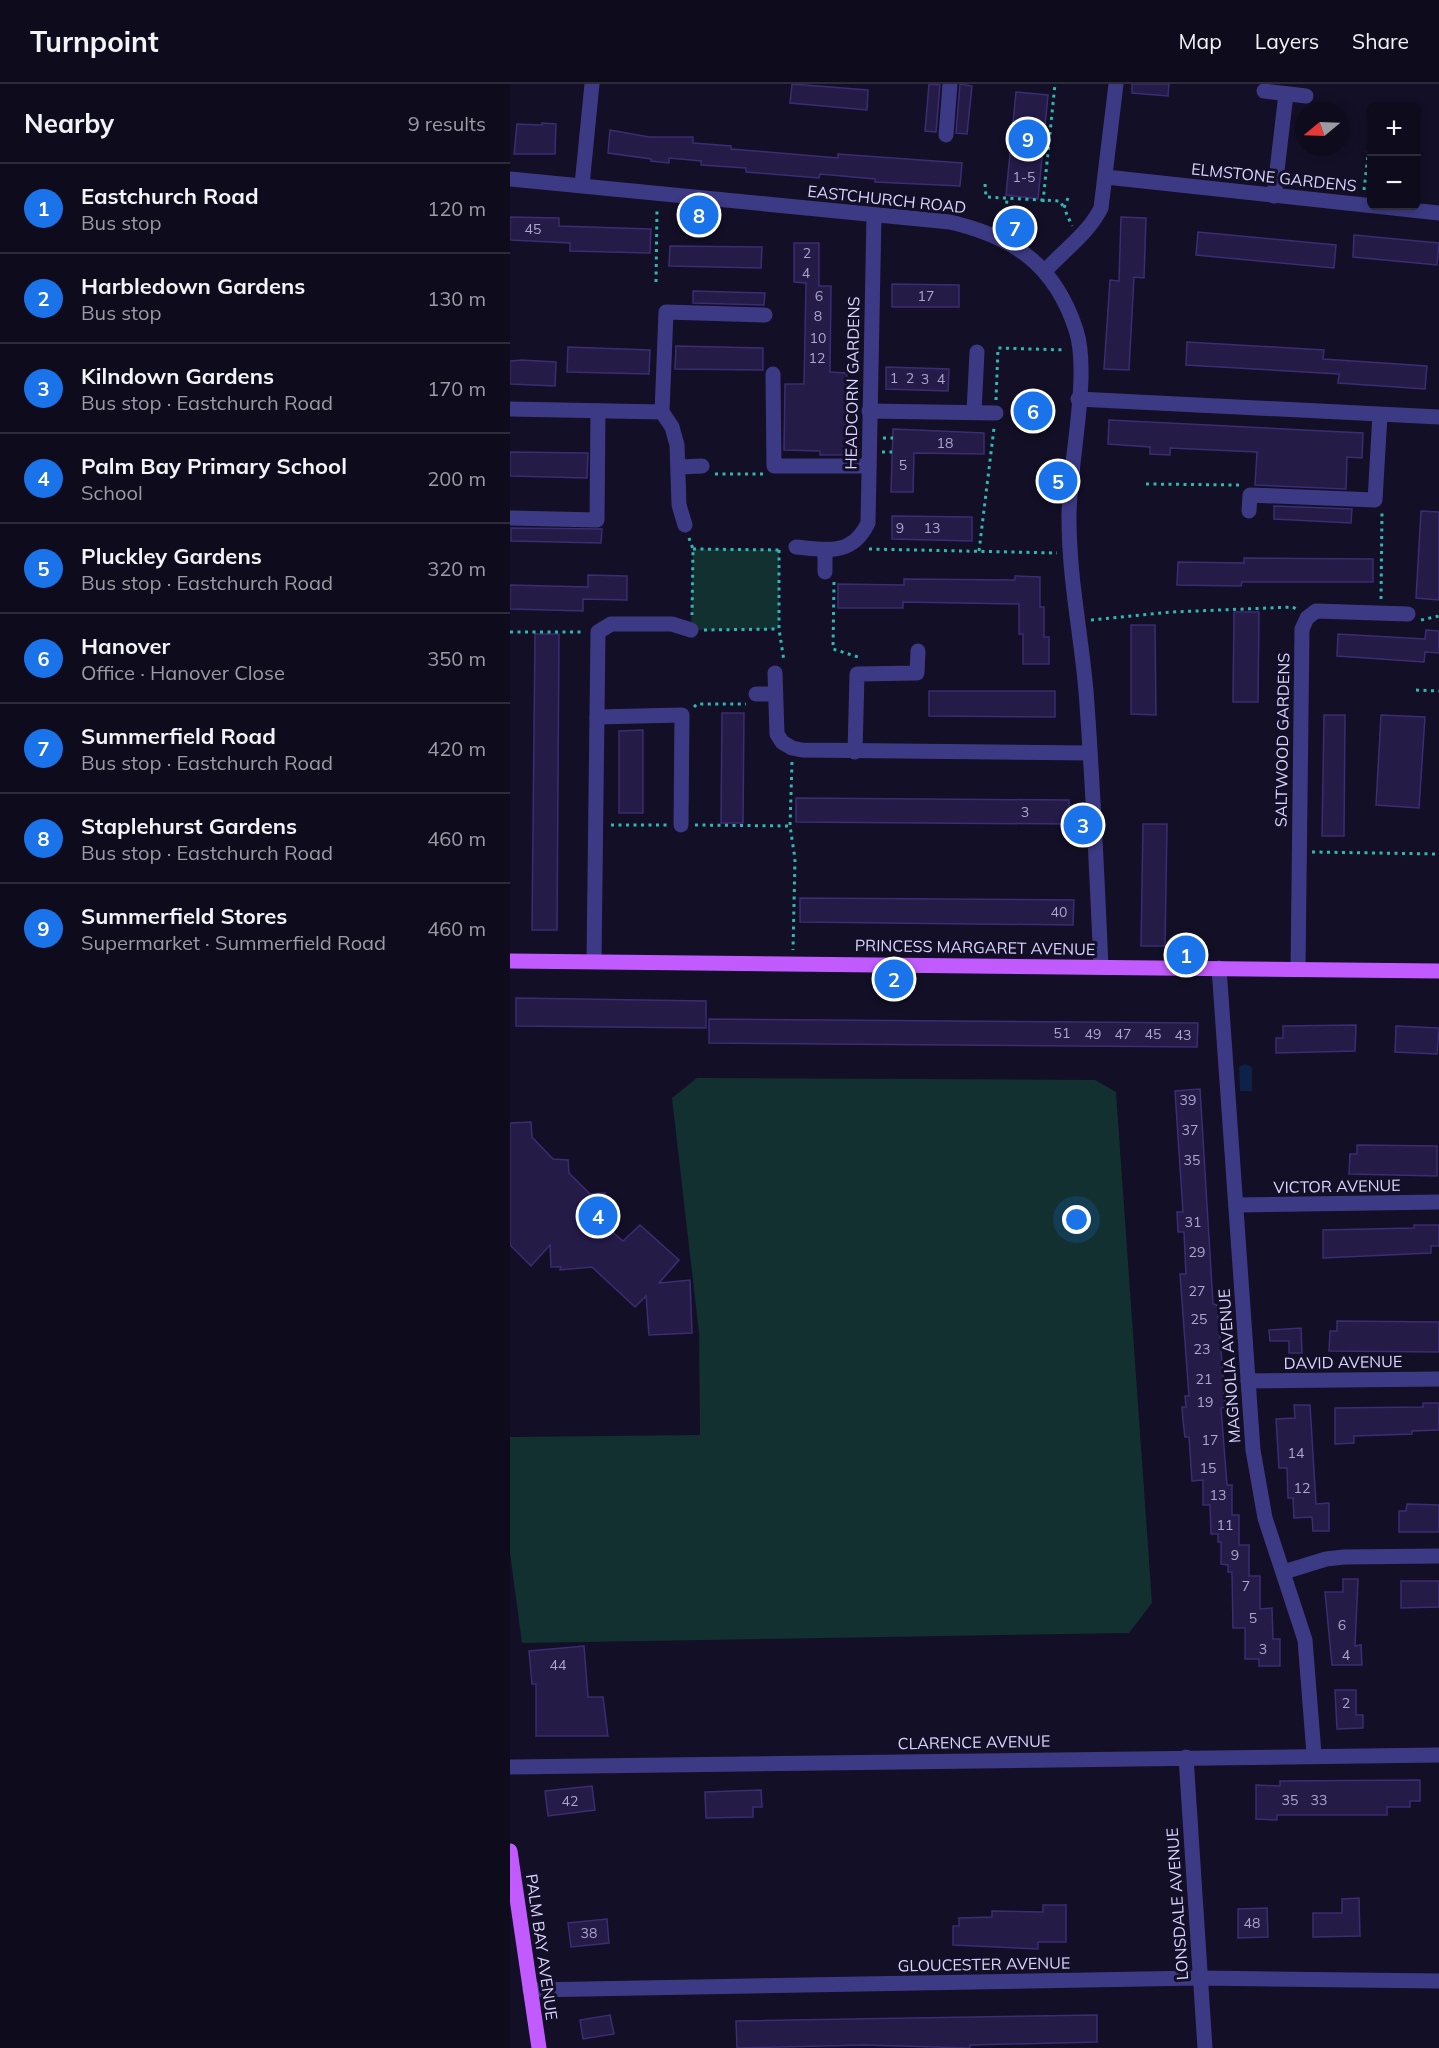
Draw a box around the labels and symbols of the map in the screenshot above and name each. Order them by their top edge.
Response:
north arrow [1295,102,1349,156]
pin: 9 [1008,116,1048,162]
street label: ELMSTONE GARDENS [1190,158,1358,196]
house number: 1-5 [1013,168,1035,186]
street label: EASTCHURCH ROAD [807,181,967,217]
pin: 8 [680,192,718,238]
pin: 7 [996,206,1034,250]
house number: 45 [525,220,541,238]
house number: 2 [803,244,811,262]
house number: 4 [802,264,811,282]
house number: 6 [815,287,823,305]
house number: 17 [918,287,934,305]
street label: HEADCORN GARDENS [840,296,864,470]
house number: 8 [814,307,822,325]
house number: 10 [810,329,826,347]
house number: 12 [809,349,825,367]
house number: 1 [890,369,898,387]
house number: 2 [906,369,914,387]
house number: 3 [921,370,929,388]
house number: 4 [937,370,946,388]
pin: 6 [1014,388,1052,434]
house number: 18 [937,434,953,452]
house number: 5 [899,456,907,474]
pin: 5 [1038,458,1078,504]
house number: 9 [896,519,904,537]
house number: 13 [924,519,940,537]
street label: SALTWOOD GARDENS [1270,653,1294,827]
pin: 3 [1064,802,1102,848]
house number: 3 [1021,803,1029,821]
house number: 40 [1051,903,1067,921]
pin: 1 [1166,932,1206,978]
street label: PRINCESS MARGARET AVENUE [855,935,1095,959]
pin: 2 [874,956,914,1002]
house number: 51 [1054,1024,1070,1042]
house number: 49 [1085,1025,1101,1043]
house number: 47 [1115,1025,1131,1043]
house number: 45 [1145,1025,1161,1043]
house number: 43 [1175,1026,1191,1044]
house number: 39 [1180,1091,1196,1109]
house number: 37 [1182,1121,1198,1139]
house number: 35 [1184,1151,1200,1169]
street label: VICTOR AVENUE [1273,1175,1401,1197]
pin: 4 [578,1194,617,1238]
your location [1062,1205,1091,1234]
house number: 31 [1185,1213,1201,1231]
house number: 29 [1189,1243,1205,1261]
house number: 27 [1189,1282,1205,1300]
street label: MAGNOLIA AVENUE [1214,1288,1244,1444]
house number: 25 [1191,1310,1207,1328]
house number: 23 [1194,1340,1210,1358]
street label: DAVID AVENUE [1284,1351,1402,1373]
house number: 21 [1196,1370,1212,1388]
house number: 19 [1197,1393,1213,1411]
house number: 17 [1202,1431,1218,1449]
house number: 14 [1288,1444,1305,1462]
house number: 15 [1200,1459,1216,1477]
house number: 12 [1294,1479,1310,1497]
house number: 13 [1210,1486,1226,1504]
house number: 11 [1217,1516,1233,1534]
house number: 9 [1231,1546,1239,1564]
house number: 7 [1242,1577,1250,1595]
house number: 5 [1249,1609,1257,1627]
house number: 6 [1338,1616,1346,1634]
house number: 3 [1259,1640,1267,1658]
house number: 4 [1342,1646,1351,1664]
house number: 44 [550,1656,567,1674]
house number: 2 [1342,1694,1350,1712]
street label: CLARENCE AVENUE [898,1731,1050,1753]
house number: 35 [1282,1791,1298,1809]
house number: 33 [1311,1791,1327,1809]
house number: 42 [562,1792,578,1810]
street label: LONSDALE AVENUE [1162,1827,1192,1981]
street label: PALM BAY AVENUE [522,1873,562,2021]
house number: 48 [1244,1914,1260,1932]
house number: 38 [581,1924,597,1942]
street label: GLOUCESTER AVENUE [898,1952,1070,1976]

